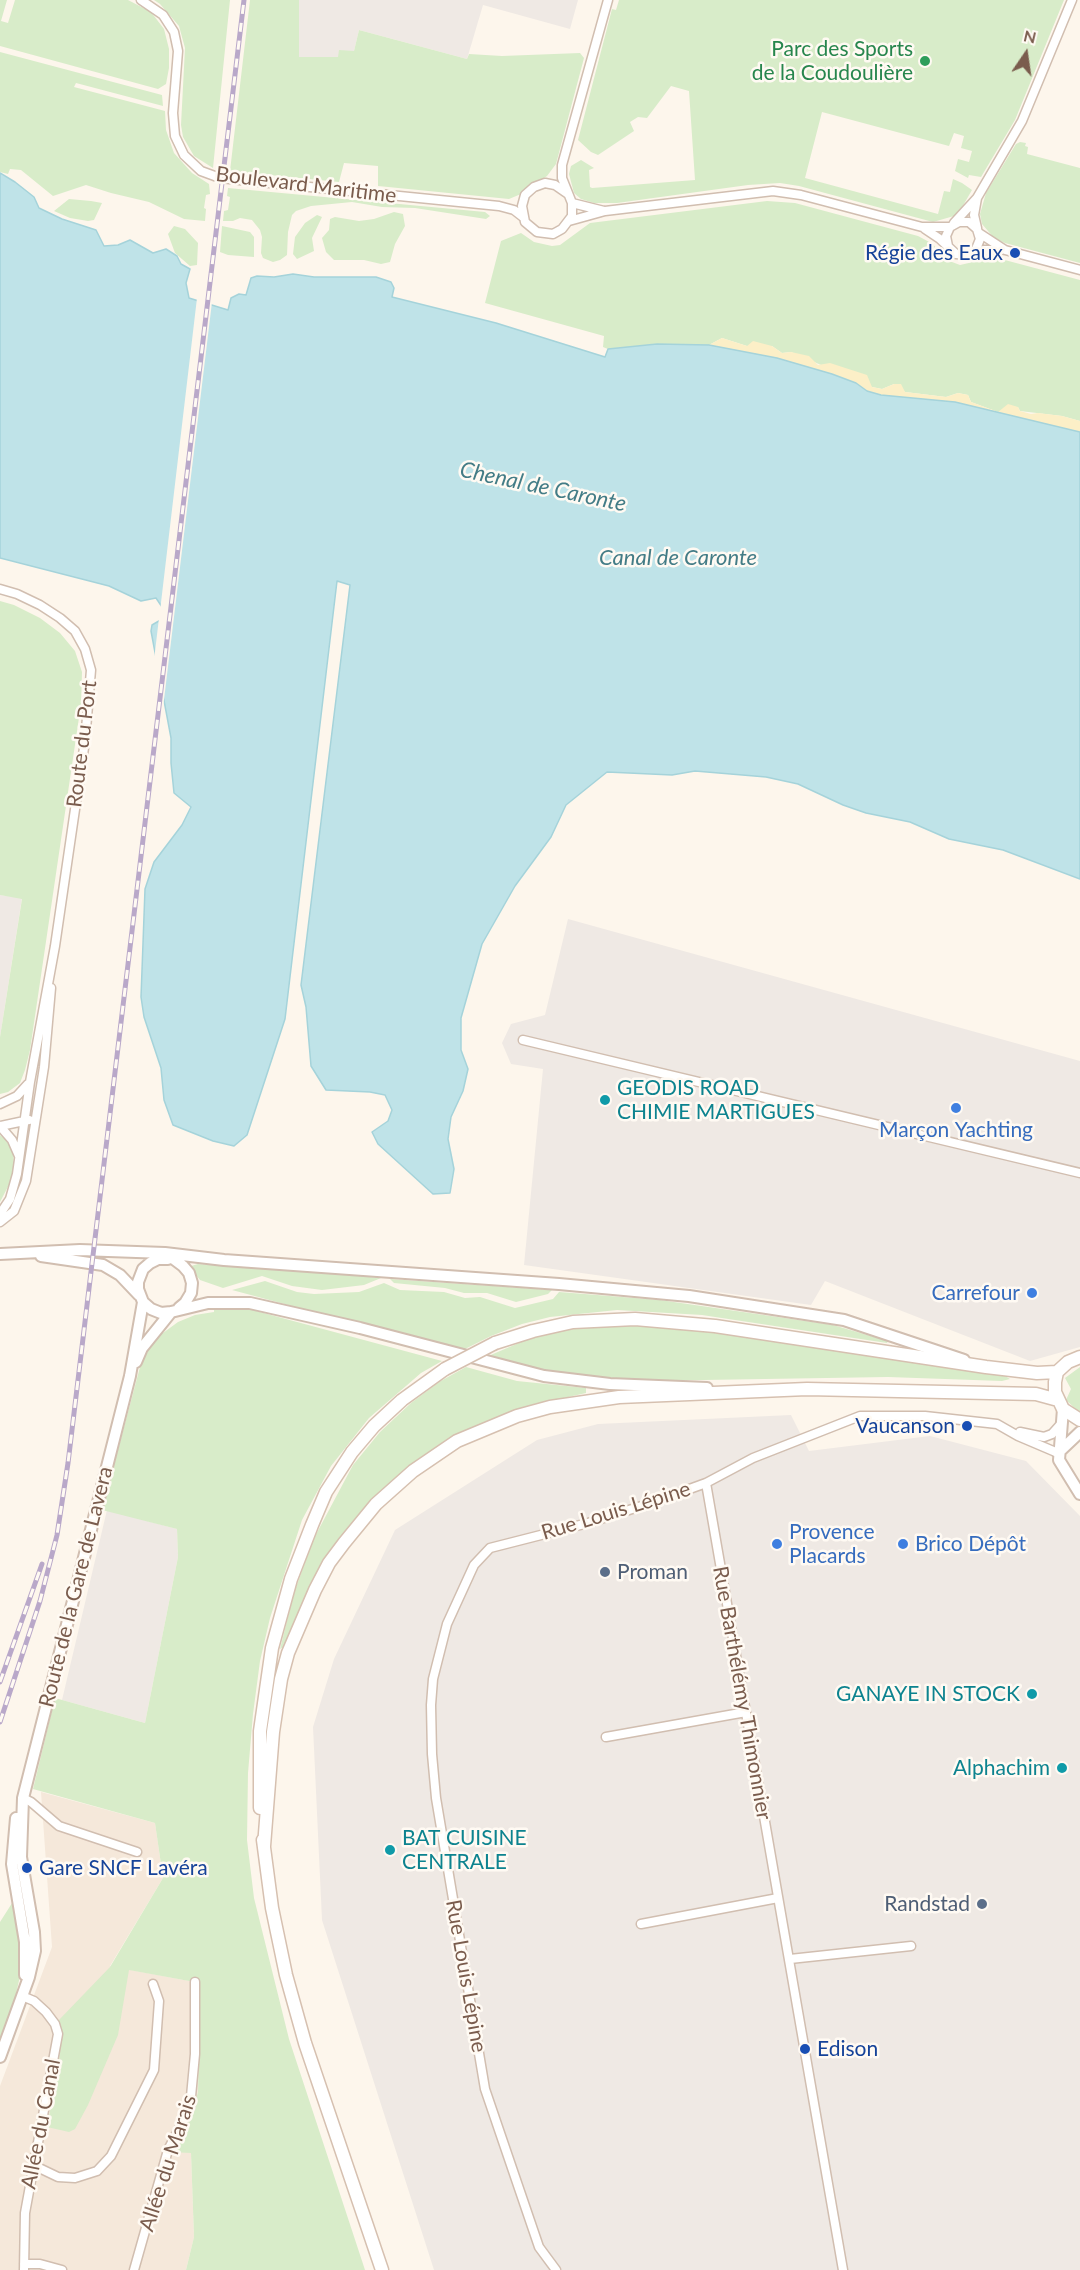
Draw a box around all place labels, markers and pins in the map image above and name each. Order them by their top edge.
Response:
place label: Parc des Sports de la Coudoulière [752,36,913,86]
marker: Parc des Sports de la Coudoulière [918,54,932,68]
place label: Régie des Eaux [865,240,1003,266]
marker: Régie des Eaux [1008,246,1022,260]
place label: GEODIS ROAD CHIMIE MARTIGUES [617,1075,815,1125]
marker: GEODIS ROAD CHIMIE MARTIGUES [598,1093,612,1107]
marker: Marçon Yachting [949,1101,963,1115]
place label: Marçon Yachting [879,1117,1033,1143]
place label: Carrefour [931,1280,1020,1306]
marker: Carrefour [1025,1286,1039,1300]
place label: Vaucanson [855,1413,955,1439]
marker: Vaucanson [960,1419,974,1433]
place label: Provence Placards [789,1519,875,1569]
place label: Brico Dépôt [915,1531,1026,1557]
marker: Provence Placards [770,1537,784,1551]
marker: Brico Dépôt [896,1537,910,1551]
place label: Proman [617,1559,688,1585]
marker: Proman [598,1565,612,1579]
place label: GANAYE IN STOCK [836,1681,1020,1707]
marker: GANAYE IN STOCK [1025,1687,1039,1701]
place label: Alphachim [953,1755,1050,1781]
marker: Alphachim [1055,1761,1069,1775]
place label: BAT CUISINE CENTRALE [402,1825,527,1875]
marker: BAT CUISINE CENTRALE [383,1843,397,1857]
place label: Gare SNCF Lavéra [39,1855,208,1881]
marker: Gare SNCF Lavéra [20,1861,34,1875]
place label: Randstad [884,1891,970,1917]
marker: Randstad [975,1897,989,1911]
place label: Edison [817,2036,878,2062]
marker: Edison [798,2042,812,2056]

